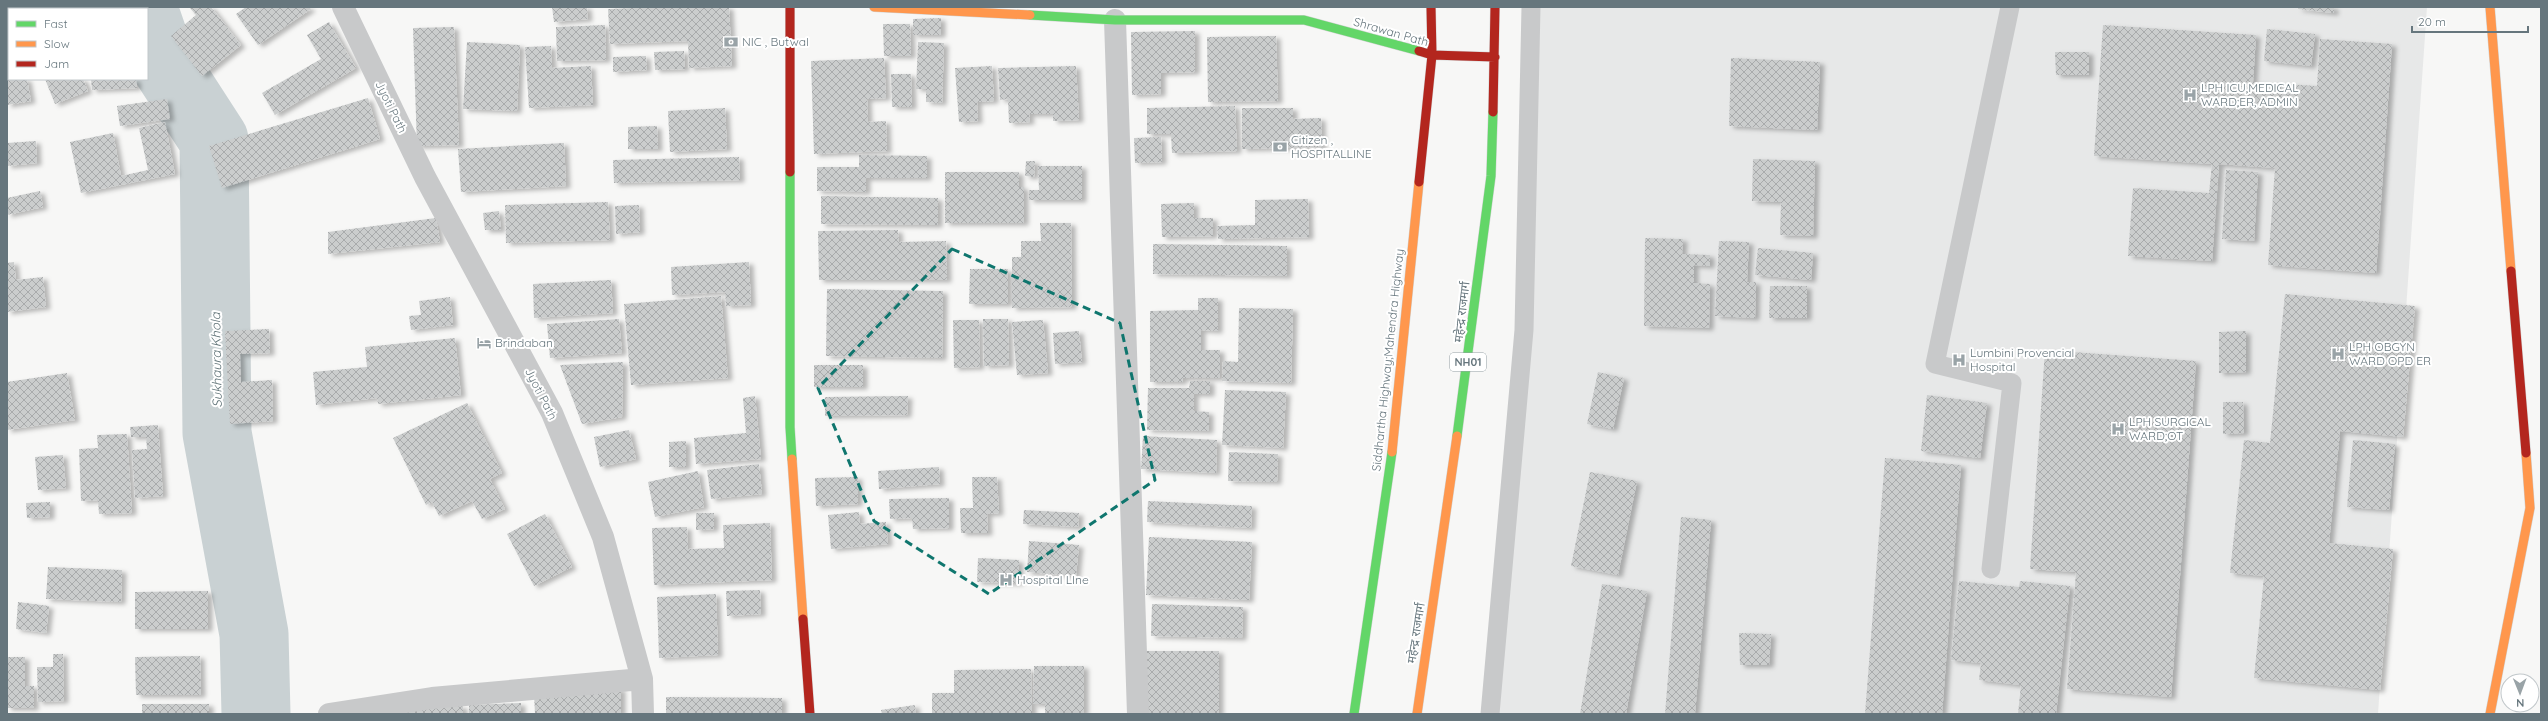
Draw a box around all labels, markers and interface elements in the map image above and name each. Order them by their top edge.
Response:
legend [8,8,148,80]
scale bar [2412,8,2528,34]
street label: Shrawan Path [1352,14,1430,49]
text: 20 m [2418,14,2446,29]
text: Fast [44,16,68,31]
bank icon: NIC , Butwal [723,34,739,50]
place label: NIC , Butwal [742,34,809,49]
text: Slow [44,36,70,51]
text: Jam [44,56,69,71]
street label: Jyoti Path [372,78,410,135]
place label: LPH ICU,MEDICAL WARD;ER, ADMIN [2201,80,2299,109]
hospital icon: LPH ICU,MEDICAL WARD;ER, ADMIN [2182,87,2198,103]
place label: Citizen , HOSPITALLINE [1291,132,1372,161]
bank icon: Citizen , HOSPITALLINE [1272,139,1288,155]
street label: Siddhartha Highway;Mahendra Highway [1368,248,1407,472]
street label: महेन्द्र राजमार्ग [1450,280,1473,343]
water label: Sukhaura Khola [207,311,225,408]
hotel icon: Brindaban [476,335,492,351]
place label: Brindaban [495,335,553,350]
place label: LPH OBGYN WARD OPD ER [2349,339,2431,368]
place label: Lumbini Provencial Hospital [1970,345,2074,374]
hospital icon: LPH OBGYN WARD OPD ER [2330,346,2346,362]
hospital icon: Lumbini Provencial Hospital [1951,352,1967,368]
road number: NH01 [1450,353,1486,371]
street label: Jyoti Path [522,365,561,422]
place label: LPH SURGICAL WARD;OT [2129,414,2212,443]
hospital icon: LPH SURGICAL WARD;OT [2110,421,2126,437]
hospital icon: Hospital LIne [998,572,1014,588]
place label: Hospital LIne [1017,572,1089,587]
street label: महेन्द्र राजमार्ग [1403,601,1428,664]
north arrow [2500,673,2540,713]
text: N [2516,696,2524,710]

